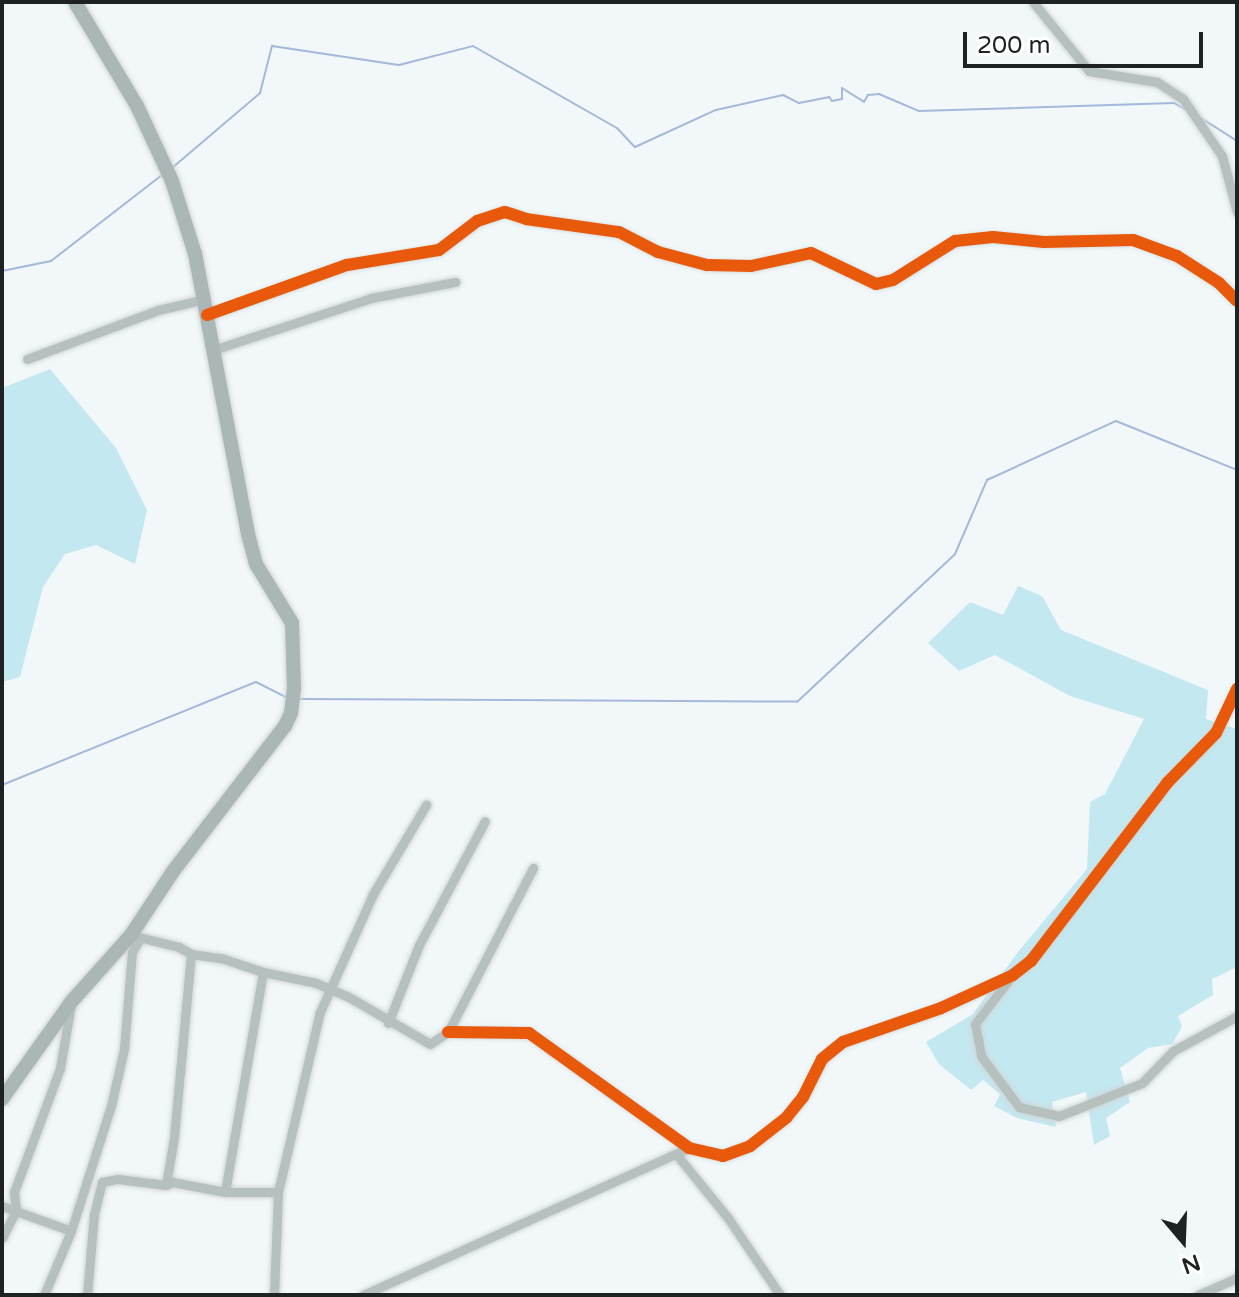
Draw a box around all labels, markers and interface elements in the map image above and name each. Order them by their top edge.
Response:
scale bar [967,16,1207,66]
text: 200 m [977,31,1051,60]
north arrow [1143,1201,1223,1281]
text: N [1178,1249,1203,1279]

